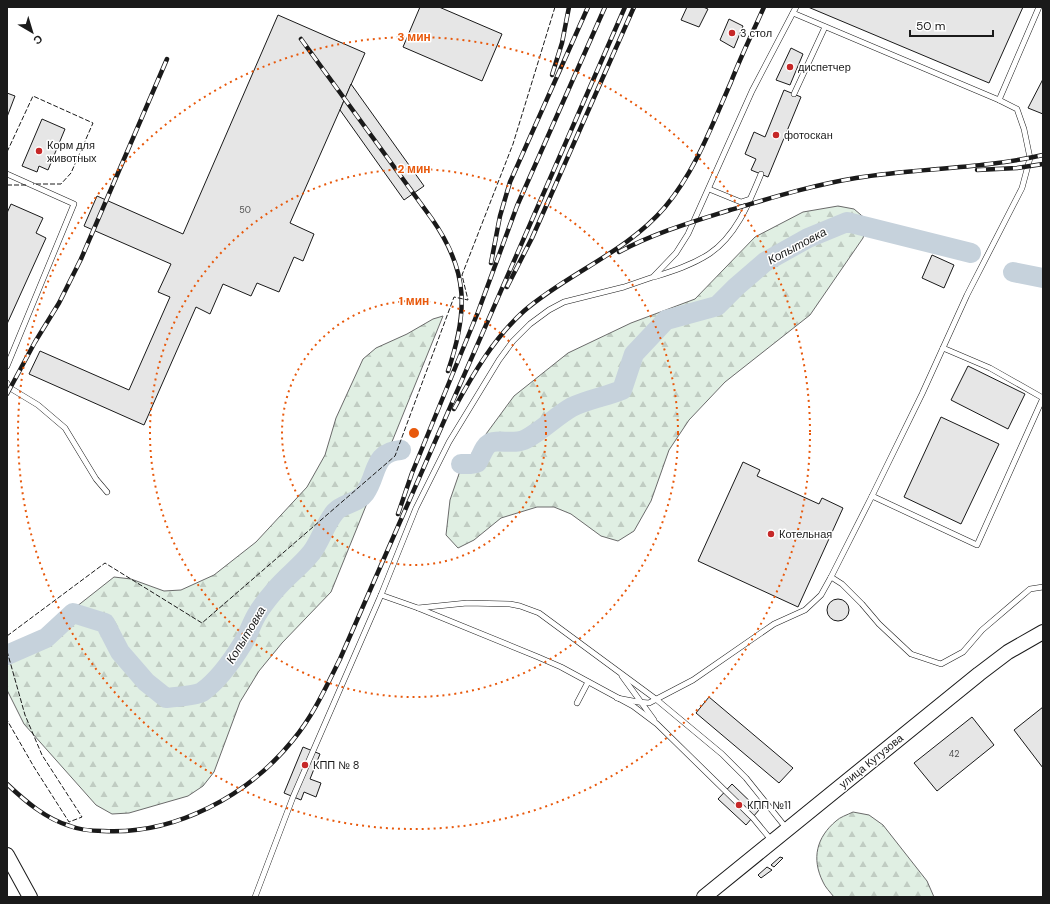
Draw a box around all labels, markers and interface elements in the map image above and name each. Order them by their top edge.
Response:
north arrow [12,12,52,52]
scale bar [910,12,993,38]
text: 50 m [916,18,945,34]
place label: 3 стол [740,26,772,40]
marker: 3 стол [727,28,737,38]
text: 3 мин [397,29,431,45]
text: С [31,32,46,48]
place label: диспетчер [798,60,851,74]
marker: диспетчер [785,62,795,72]
place label: фотоскан [784,128,833,142]
marker: фотоскан [771,130,781,140]
place label: Корм для животных [47,138,97,165]
marker: Корм для животных [34,146,44,156]
text: 2 мин [397,161,431,177]
house number: 50 [239,204,251,216]
water label: Копытовка [765,224,829,268]
text: 1 мин [399,293,429,309]
centre of rings [407,426,421,440]
place label: Котельная [779,527,832,541]
marker: Котельная [766,529,776,539]
water label: Копытовка [223,603,270,667]
street label: улица Кутузова [836,730,907,791]
house number: 42 [949,748,959,760]
place label: КПП № 8 [313,758,360,772]
marker: КПП № 8 [300,760,310,770]
place label: КПП №11 [747,798,791,812]
marker: КПП №11 [734,800,744,810]

